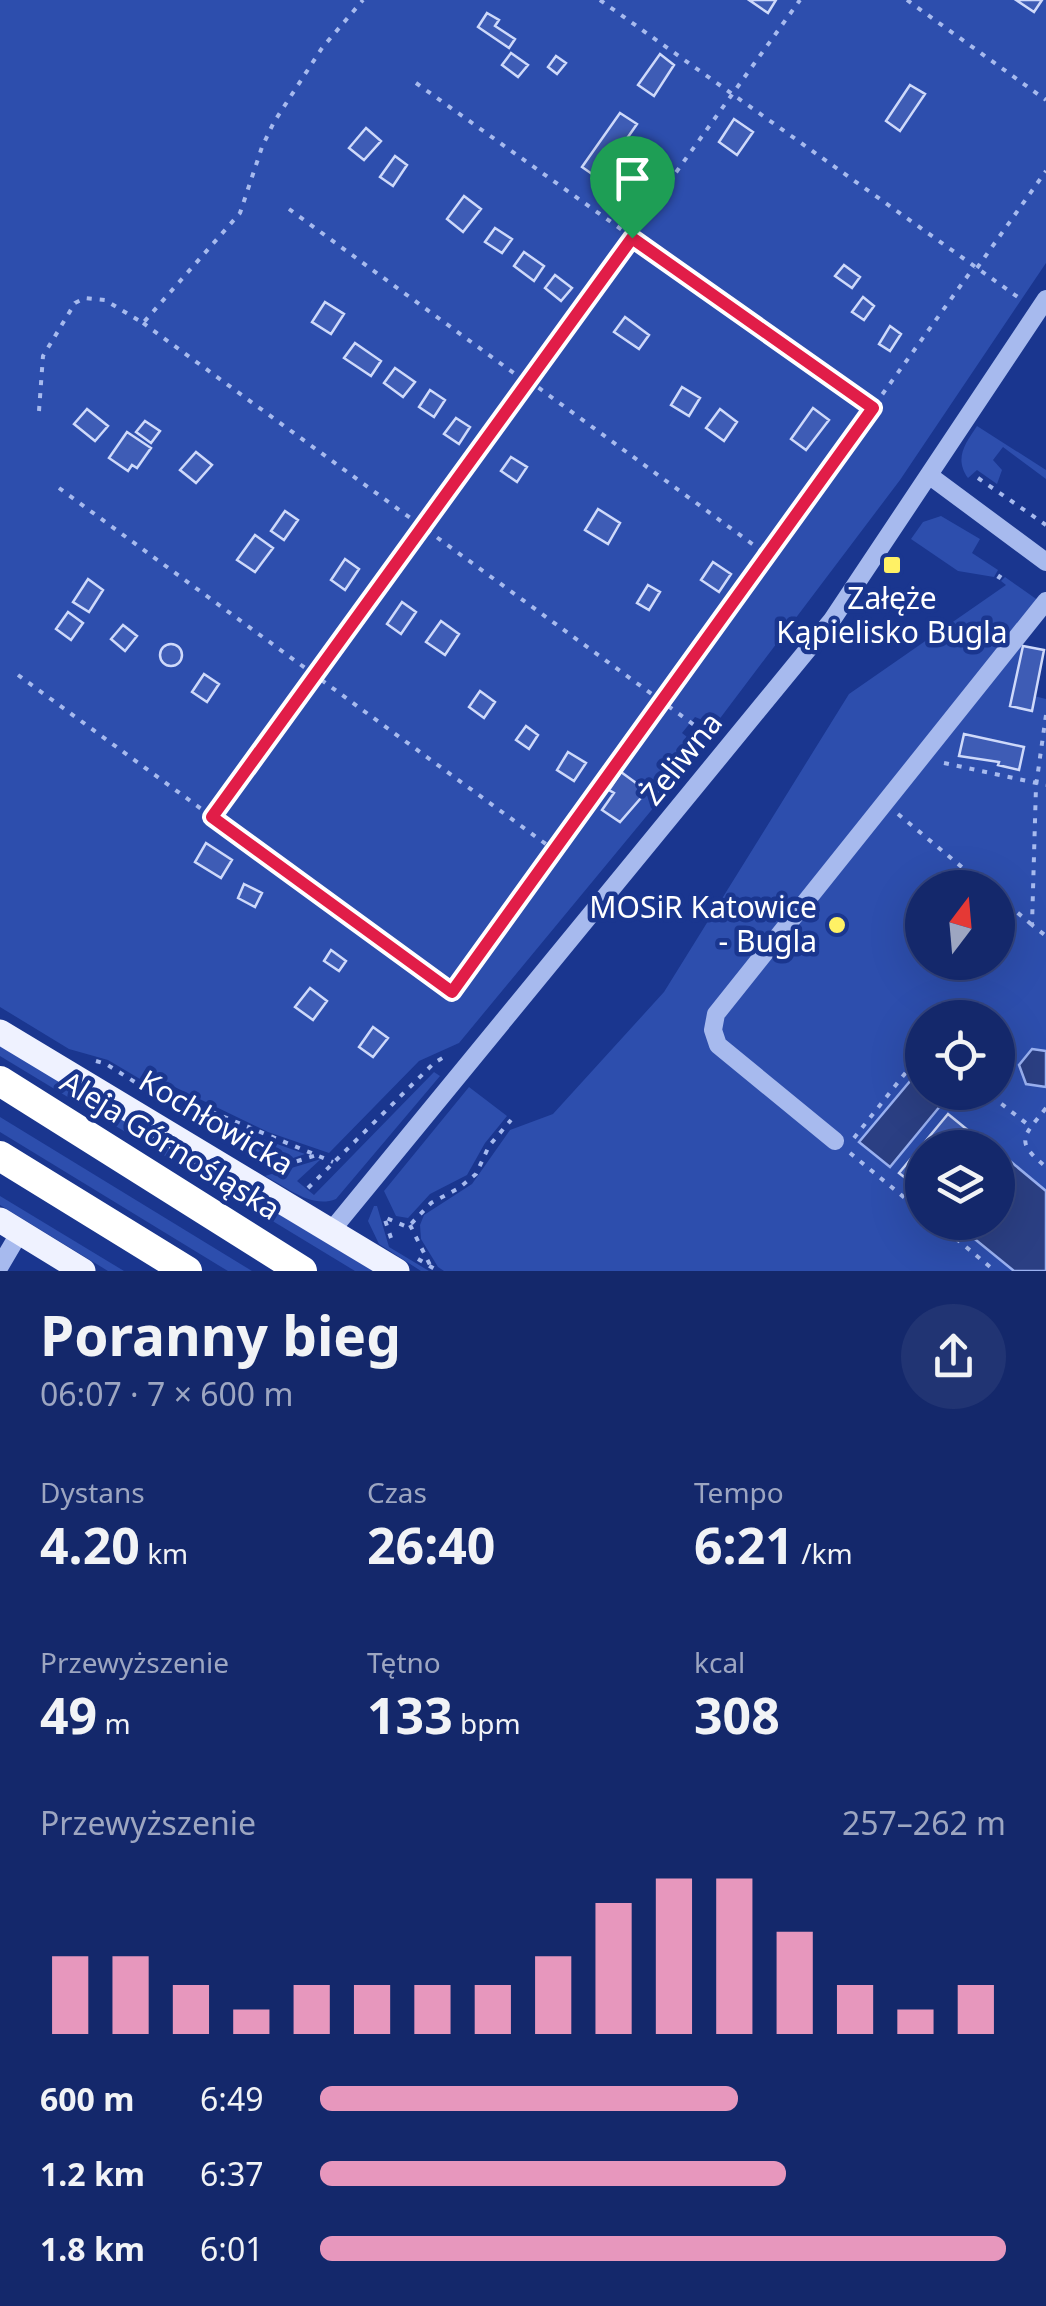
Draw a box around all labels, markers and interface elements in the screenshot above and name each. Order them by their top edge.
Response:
pin [590,136,675,239]
icon: arrive [605,151,660,206]
marker: Załęże Kąpielisko Bugla [881,554,903,576]
place label: Załęże Kąpielisko Bugla [776,577,1008,652]
street label: Żeliwna [631,703,731,813]
north arrow [905,870,1015,980]
map controls [905,870,1015,1240]
place label: MOSiR Katowice - Bugla [589,886,817,961]
marker: MOSiR Katowice - Bugla [826,914,848,936]
button: locate [905,1000,1015,1110]
street label: Kochłowicka [132,1059,302,1184]
street label: Aleja Górnośląska [53,1061,288,1229]
button: layers [905,1130,1015,1240]
text: Poranny bieg [40,1297,401,1372]
button: share [901,1304,1006,1409]
text: 06:07 · 7 × 600 m [40,1372,293,1415]
text: Dystans [40,1473,145,1511]
text: Czas [367,1473,427,1511]
text: Tempo [694,1473,784,1511]
text: 4.20 [40,1511,140,1579]
text: 26:40 [367,1511,495,1579]
text: 6:21 [694,1511,794,1579]
text: km [140,1534,188,1572]
text: /km [794,1534,853,1572]
text: Przewyższenie [40,1643,229,1681]
text: Tętno [367,1643,441,1681]
text: kcal [694,1643,745,1681]
text: 49 [40,1681,97,1749]
text: 133 [367,1681,453,1749]
text: 308 [694,1681,780,1749]
text: m [97,1704,131,1742]
text: bpm [453,1704,521,1742]
text: Przewyższenie [40,1801,256,1844]
text: 257–262 m [842,1801,1006,1844]
text: 600 m [40,2077,134,2120]
text: 6:49 [200,2077,264,2120]
text: 1.2 km [40,2152,145,2195]
text: 6:37 [200,2152,264,2195]
text: 1.8 km [40,2227,145,2270]
text: 6:01 [200,2227,264,2270]

